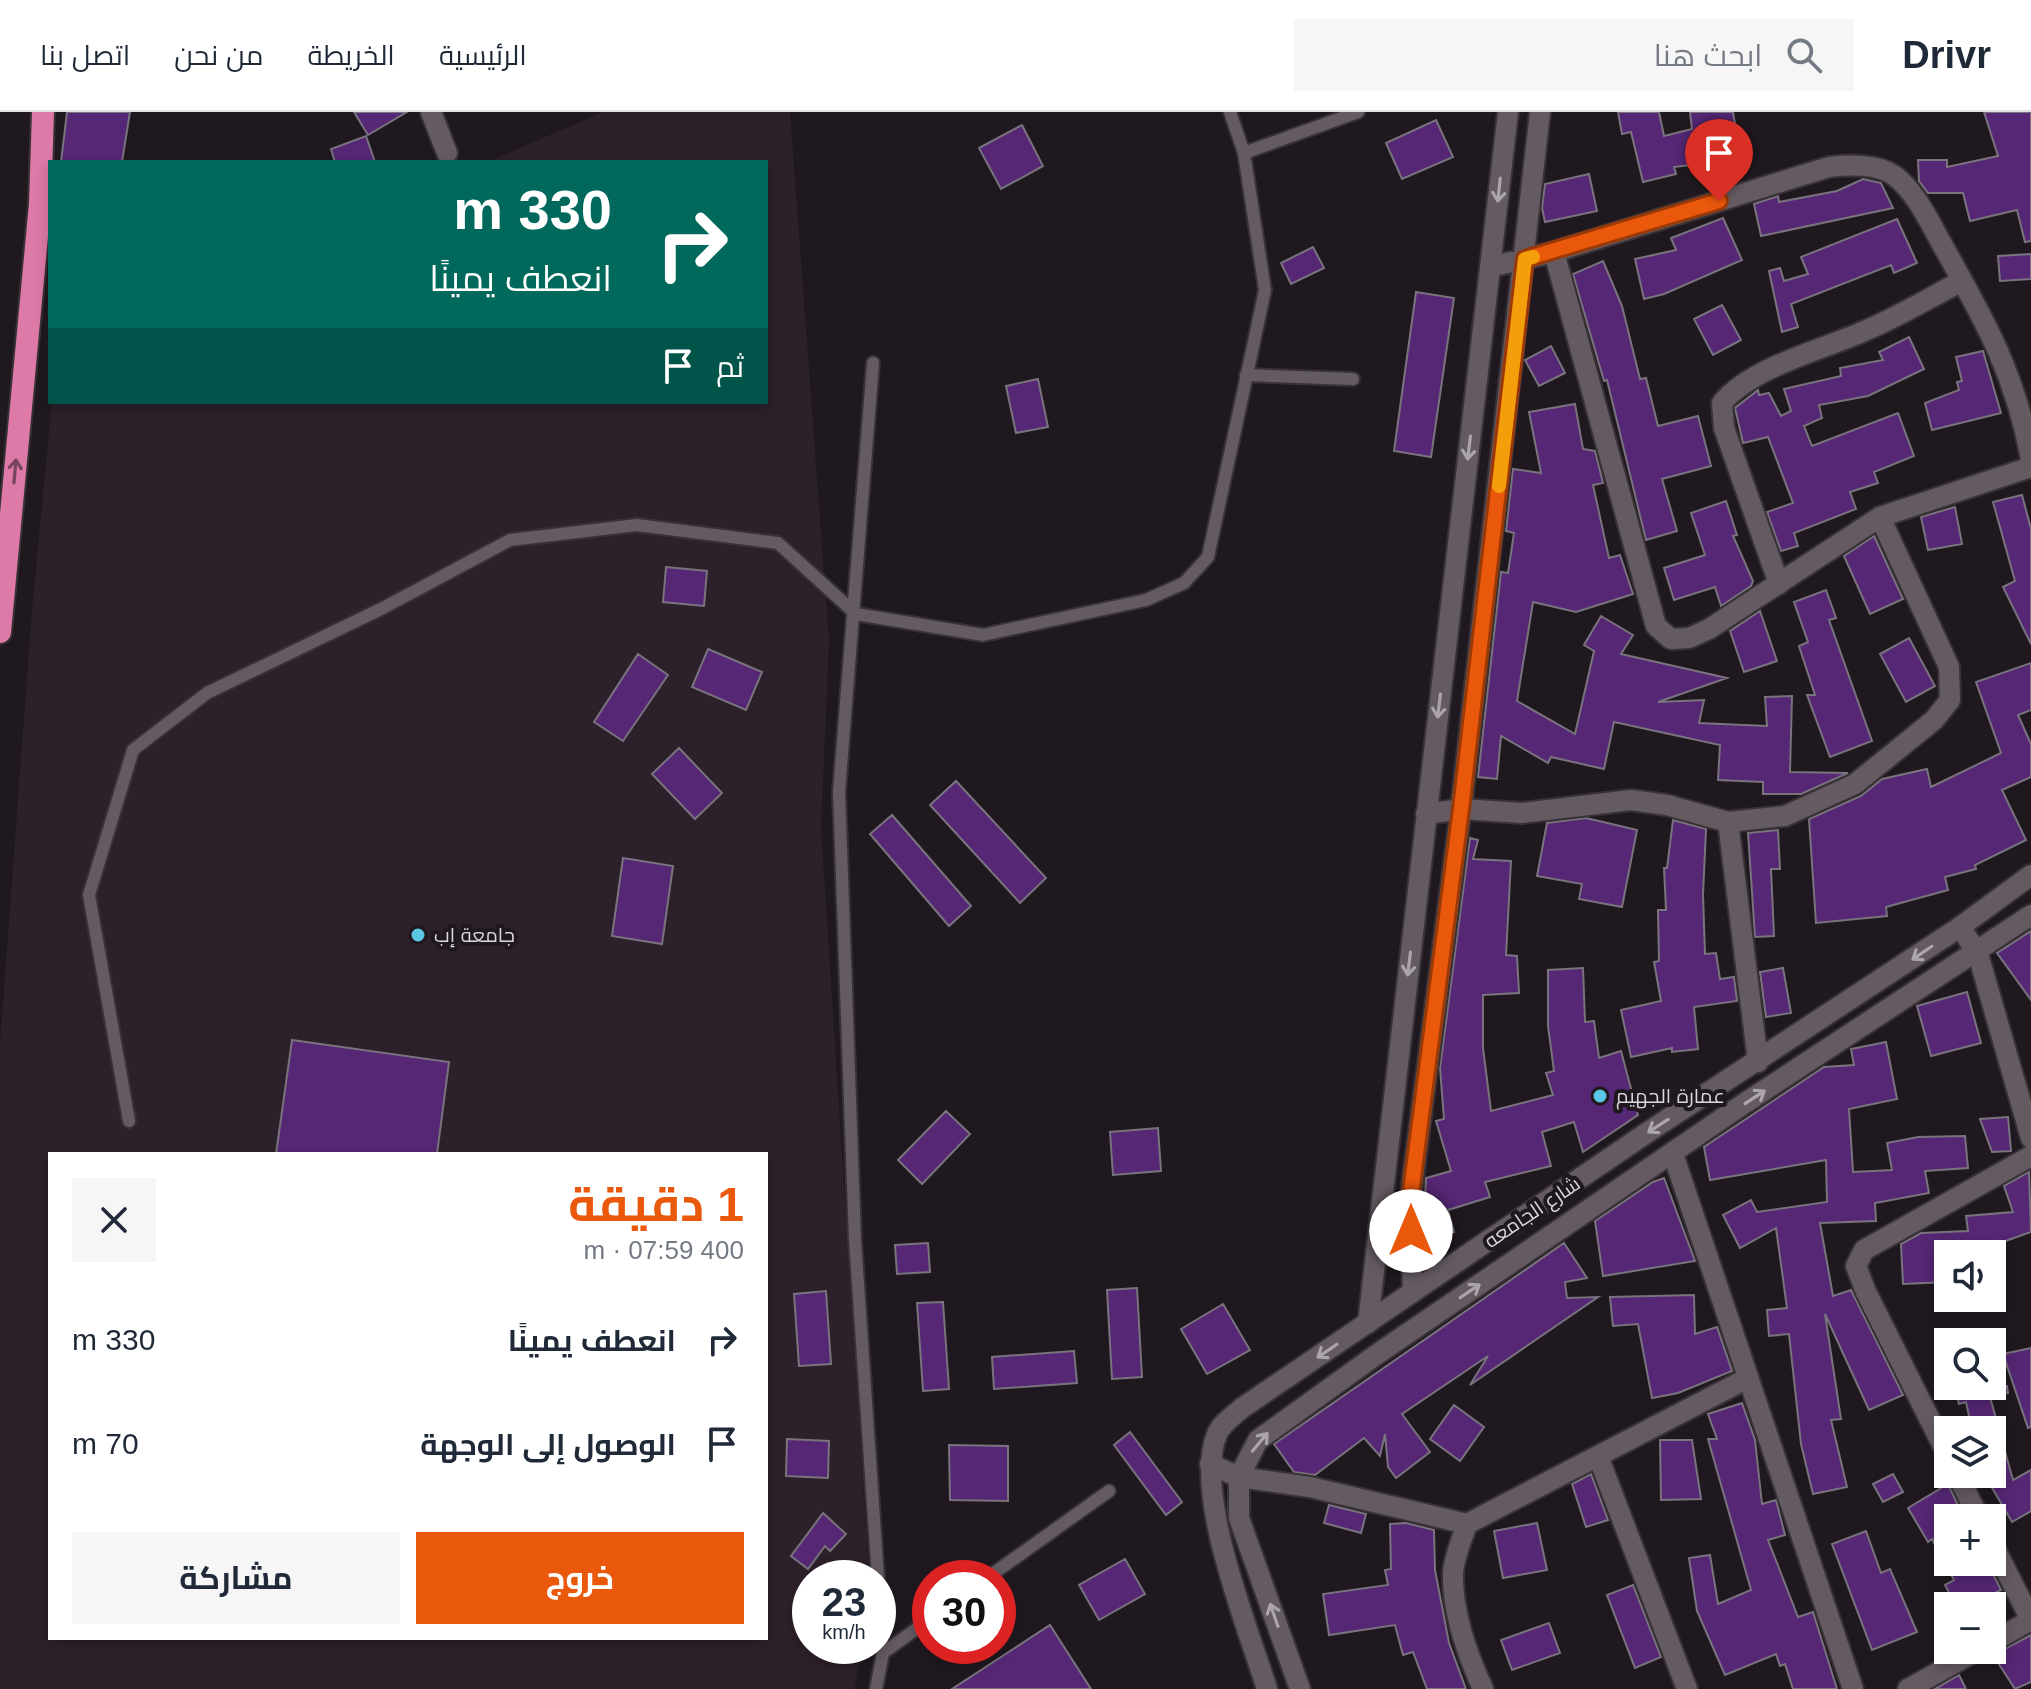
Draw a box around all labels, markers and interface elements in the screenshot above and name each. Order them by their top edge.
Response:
search box [1294,19,1854,91]
icon: search [1782,33,1826,77]
text: Drivr [1902,34,1991,76]
text: ابحث هنا [1654,39,1762,72]
text: اتصل بنا [40,40,130,71]
text: من نحن [174,40,263,71]
text: الخريطة [307,40,395,71]
text: الرئيسية [439,40,527,71]
pin [1685,119,1753,201]
icon: arrive [1697,131,1741,175]
one-way arrow [1491,176,1506,202]
text: 330 m [453,178,612,241]
icon: right [640,192,744,296]
text: انعطف يمينًا [429,258,612,299]
icon: arrive [656,344,700,388]
text: ثم [716,350,744,383]
one-way arrow [1462,434,1477,461]
one-way arrow [8,458,23,485]
one-way arrow [1431,693,1446,718]
place label: جامعة إب [434,924,515,948]
marker: جامعة إب [409,926,427,944]
one-way arrow [1911,945,1933,961]
one-way arrow [1401,951,1416,976]
place label: عمارة الجهيم [1616,1085,1725,1110]
marker: عمارة الجهيم [1591,1087,1609,1105]
one-way arrow [1743,1089,1765,1106]
one-way arrow [1647,1119,1670,1135]
street label: شارع الجامعه [1480,1172,1586,1254]
button: close [72,1178,156,1262]
text: 1 دقيقة [568,1178,744,1231]
position arrow [1369,1189,1453,1273]
text: 400 m · 07:59 [584,1235,744,1265]
map controls [1934,1240,2006,1664]
button: sound [1934,1240,2006,1312]
one-way arrow [1459,1283,1481,1299]
icon: right [700,1318,744,1362]
text: 330 m [72,1323,155,1356]
text: انعطف يمينًا [508,1324,676,1357]
button: search [1934,1328,2006,1400]
one-way arrow [1316,1343,1338,1359]
button: layers [1934,1416,2006,1488]
icon: arrive [700,1422,744,1466]
text: 70 m [72,1427,139,1460]
text: الوصول إلى الوجهة [420,1428,676,1461]
one-way arrow [1251,1433,1269,1453]
button: + [1934,1504,2006,1576]
button: مشاركة [72,1532,400,1624]
button: خروج [416,1532,744,1624]
speed limit sign: 30 [912,1560,1016,1664]
text: 23 [822,1580,866,1624]
button: − [1934,1592,2006,1664]
one-way arrow [1266,1603,1281,1628]
text: km/h [822,1621,866,1643]

